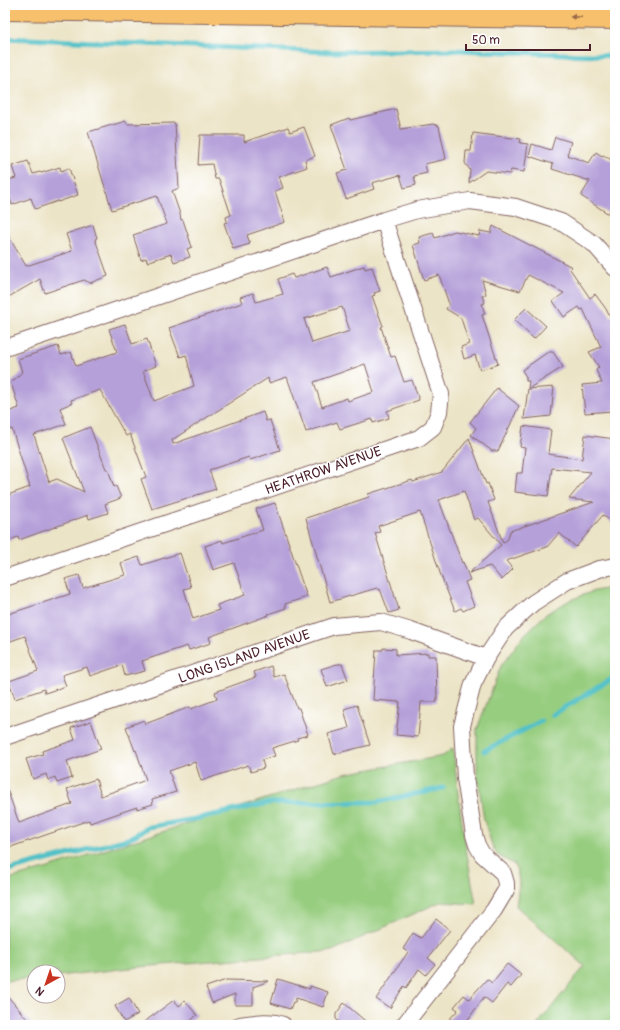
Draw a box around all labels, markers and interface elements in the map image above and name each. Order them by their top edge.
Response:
one-way arrow [569,14,582,20]
scale bar [466,26,590,52]
text: 50 m [472,33,500,48]
street label: HEATHROW AVENUE [263,443,384,498]
street label: LONG ISLAND AVENUE [176,626,312,687]
north arrow [26,964,66,1004]
text: N [32,984,47,999]

